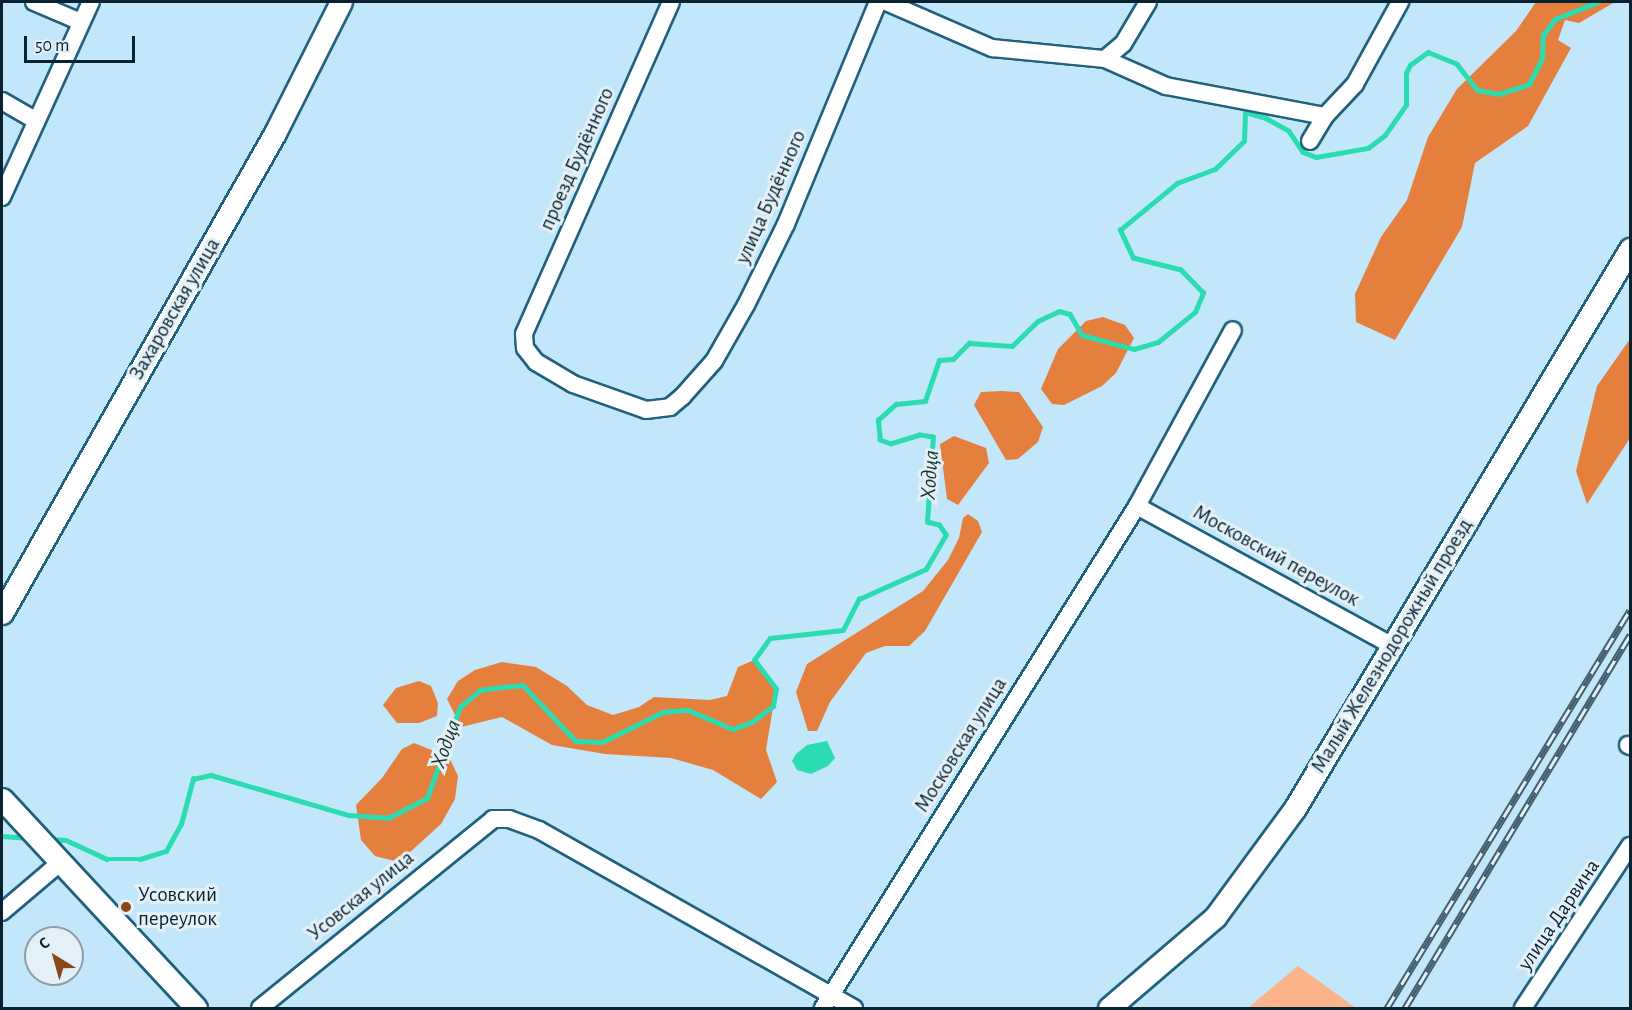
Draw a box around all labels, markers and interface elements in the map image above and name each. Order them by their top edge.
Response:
scale bar [27,24,138,62]
text: 50 m [35,37,69,55]
street label: проезд Будённого [534,84,620,234]
street label: улица Будённого [730,126,812,268]
street label: Захаровская улица [124,234,226,384]
water label: Ходца [915,449,945,501]
street label: Московский переулок [1188,500,1364,612]
street label: Малый Железнодорожный проезд [1306,514,1478,778]
street label: Московская улица [909,673,1013,817]
water label: Ходца [425,716,467,772]
street label: Усовская улица [303,846,419,946]
street label: улица Дарвина [1513,855,1605,975]
place label: Усовский переулок [138,882,217,932]
marker: Усовский переулок [119,900,133,914]
north arrow [24,926,84,986]
text: С [36,934,53,952]

